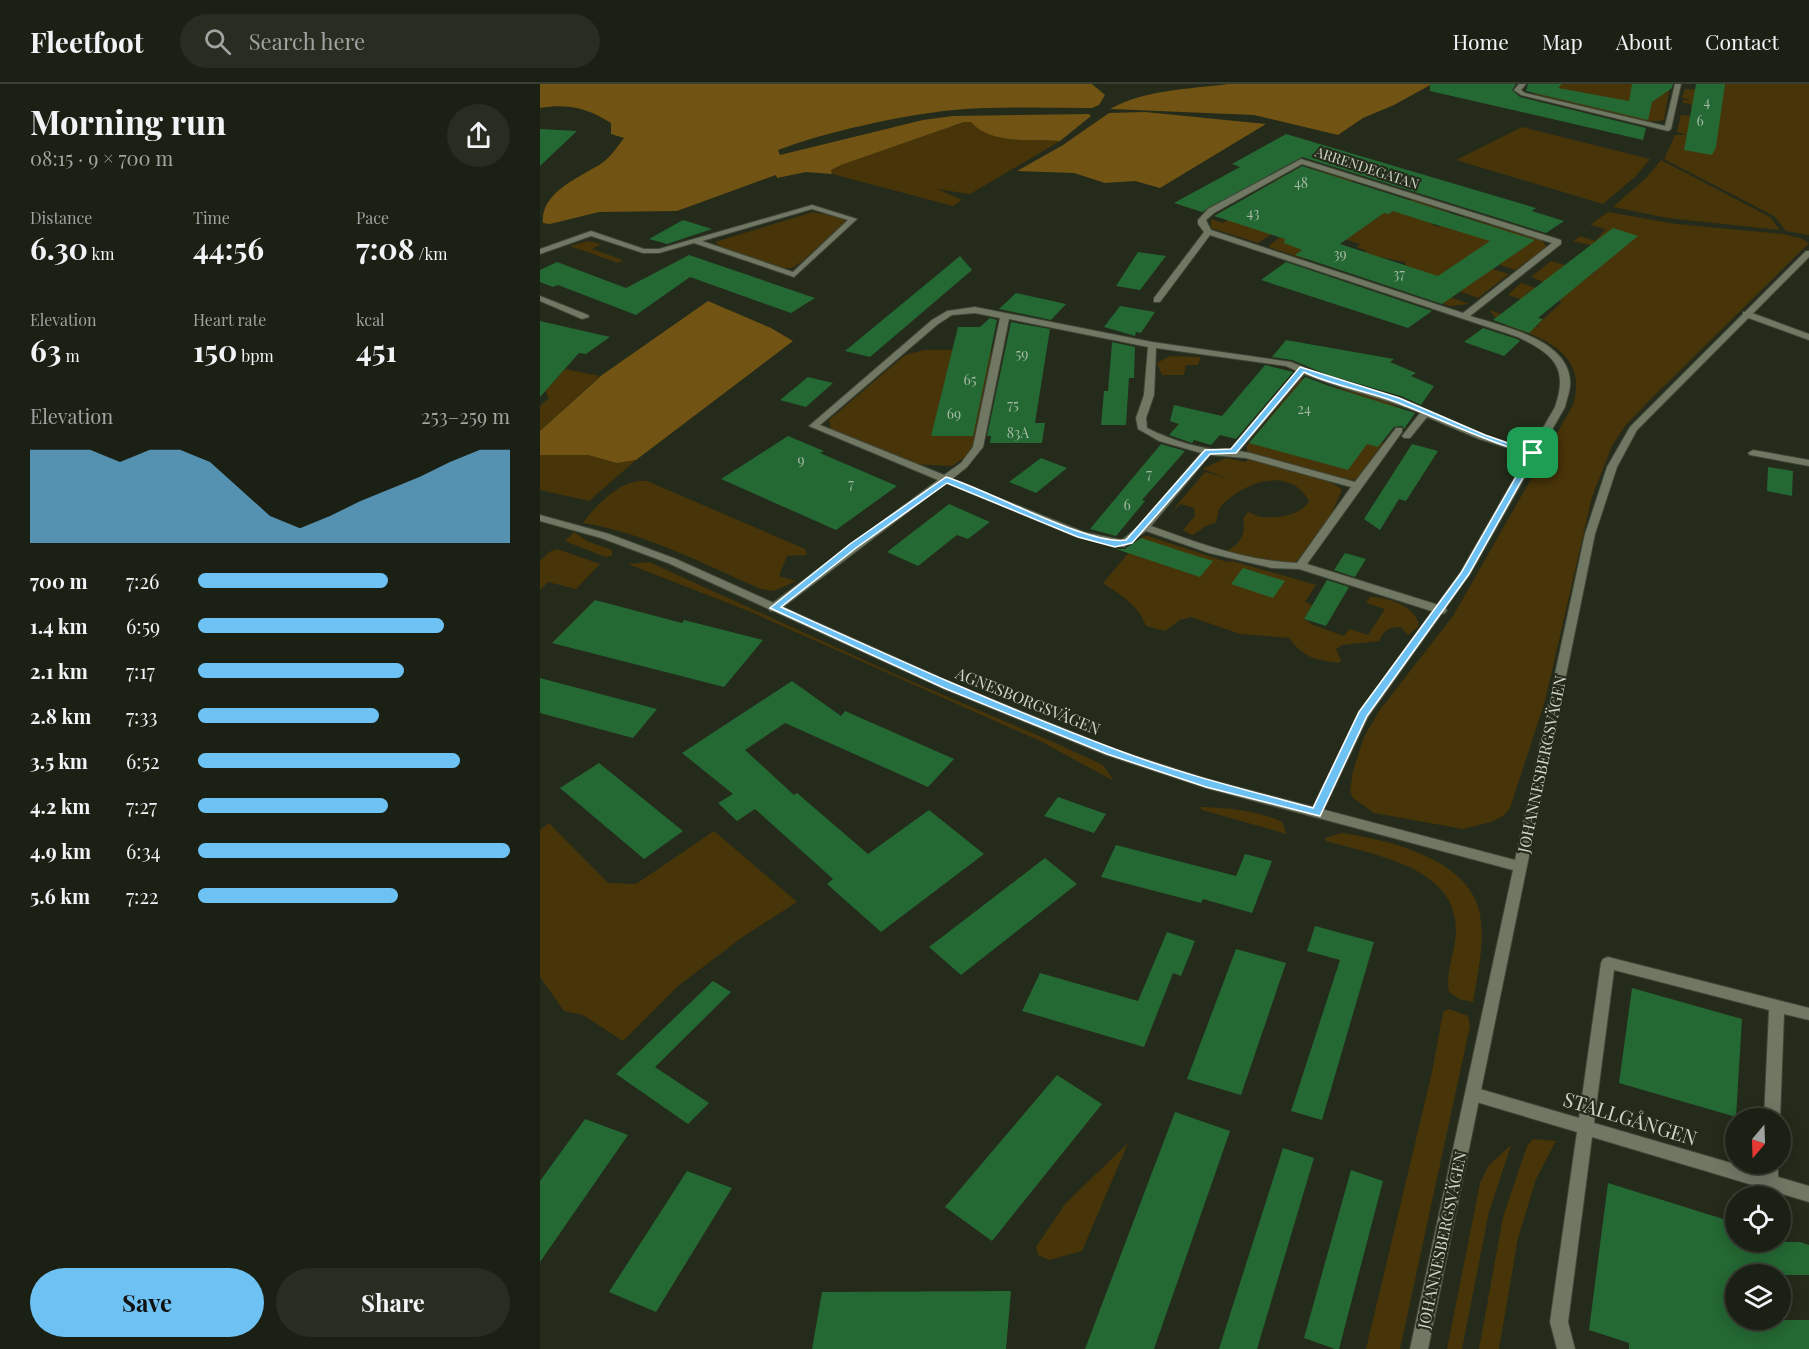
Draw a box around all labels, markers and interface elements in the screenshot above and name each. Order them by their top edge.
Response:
search box [180,14,600,68]
text: Fleetfoot [30,23,144,60]
icon: search [201,25,234,58]
text: Search here [249,26,365,56]
text: Home [1453,27,1509,55]
text: Map [1542,27,1583,55]
text: About [1616,27,1672,55]
text: Contact [1705,27,1779,55]
house number: 4 [1704,92,1711,111]
text: Morning run [30,99,226,143]
button: share [447,104,510,167]
house number: 6 [1696,111,1704,130]
street label: ARRENDEGATAN [1312,141,1422,193]
text: 08:15 · 9 × 700 m [30,144,173,171]
house number: 48 [1294,173,1308,192]
house number: 43 [1247,203,1259,222]
text: Distance [30,207,92,228]
text: Time [193,207,230,228]
text: Pace [356,207,389,228]
text: 6.30 [30,228,88,268]
text: 44:56 [193,228,264,268]
text: 7:08 [356,228,415,268]
text: km [88,243,114,264]
text: /km [415,243,447,264]
house number: 39 [1333,244,1347,263]
house number: 37 [1393,264,1405,283]
text: Elevation [30,309,97,330]
text: Heart rate [193,309,266,330]
text: kcal [356,309,385,330]
text: 63 [30,330,61,370]
text: 150 [193,330,237,370]
text: 451 [356,330,397,370]
house number: 59 [1016,344,1028,363]
text: m [61,345,80,366]
text: bpm [237,345,274,366]
house number: 65 [963,370,977,389]
house number: 75 [1007,395,1019,414]
house number: 24 [1297,399,1311,418]
text: Elevation [30,402,113,429]
text: 253–259 m [421,402,510,429]
house number: 69 [947,404,961,423]
house number: 83A [1007,423,1029,442]
pin [1507,427,1558,478]
icon: arrive [1516,436,1549,469]
house number: 9 [797,450,805,469]
house number: 7 [1146,464,1152,483]
house number: 7 [848,474,854,493]
house number: 6 [1123,495,1131,514]
text: 700 m [30,567,88,594]
text: 7:26 [126,567,159,594]
text: 1.4 km [30,612,88,639]
text: 6:59 [126,612,160,639]
text: 2.1 km [30,657,88,684]
text: 7:17 [126,657,155,684]
street label: AGNESBORGSVÄGEN [952,662,1104,739]
street label: JOHANNESBERGSVÄGEN [1512,673,1571,855]
text: 2.8 km [30,702,91,729]
text: 7:33 [126,702,157,729]
text: 3.5 km [30,747,88,774]
text: 6:52 [126,747,160,774]
text: 4.2 km [30,792,90,819]
text: 7:27 [126,792,157,819]
text: 4.9 km [30,837,91,864]
text: 6:34 [126,837,161,864]
text: 5.6 km [30,882,90,909]
text: 7:22 [126,882,159,909]
street label: STALLGÅNGEN [1560,1084,1701,1151]
north arrow [1725,1108,1791,1174]
map controls [1725,1108,1791,1330]
street label: JOHANNESBERGSVÄGEN [1412,1149,1471,1331]
button: locate [1725,1186,1791,1252]
button: layers [1725,1264,1791,1330]
button: Save [30,1268,264,1337]
button: Share [276,1268,510,1337]

